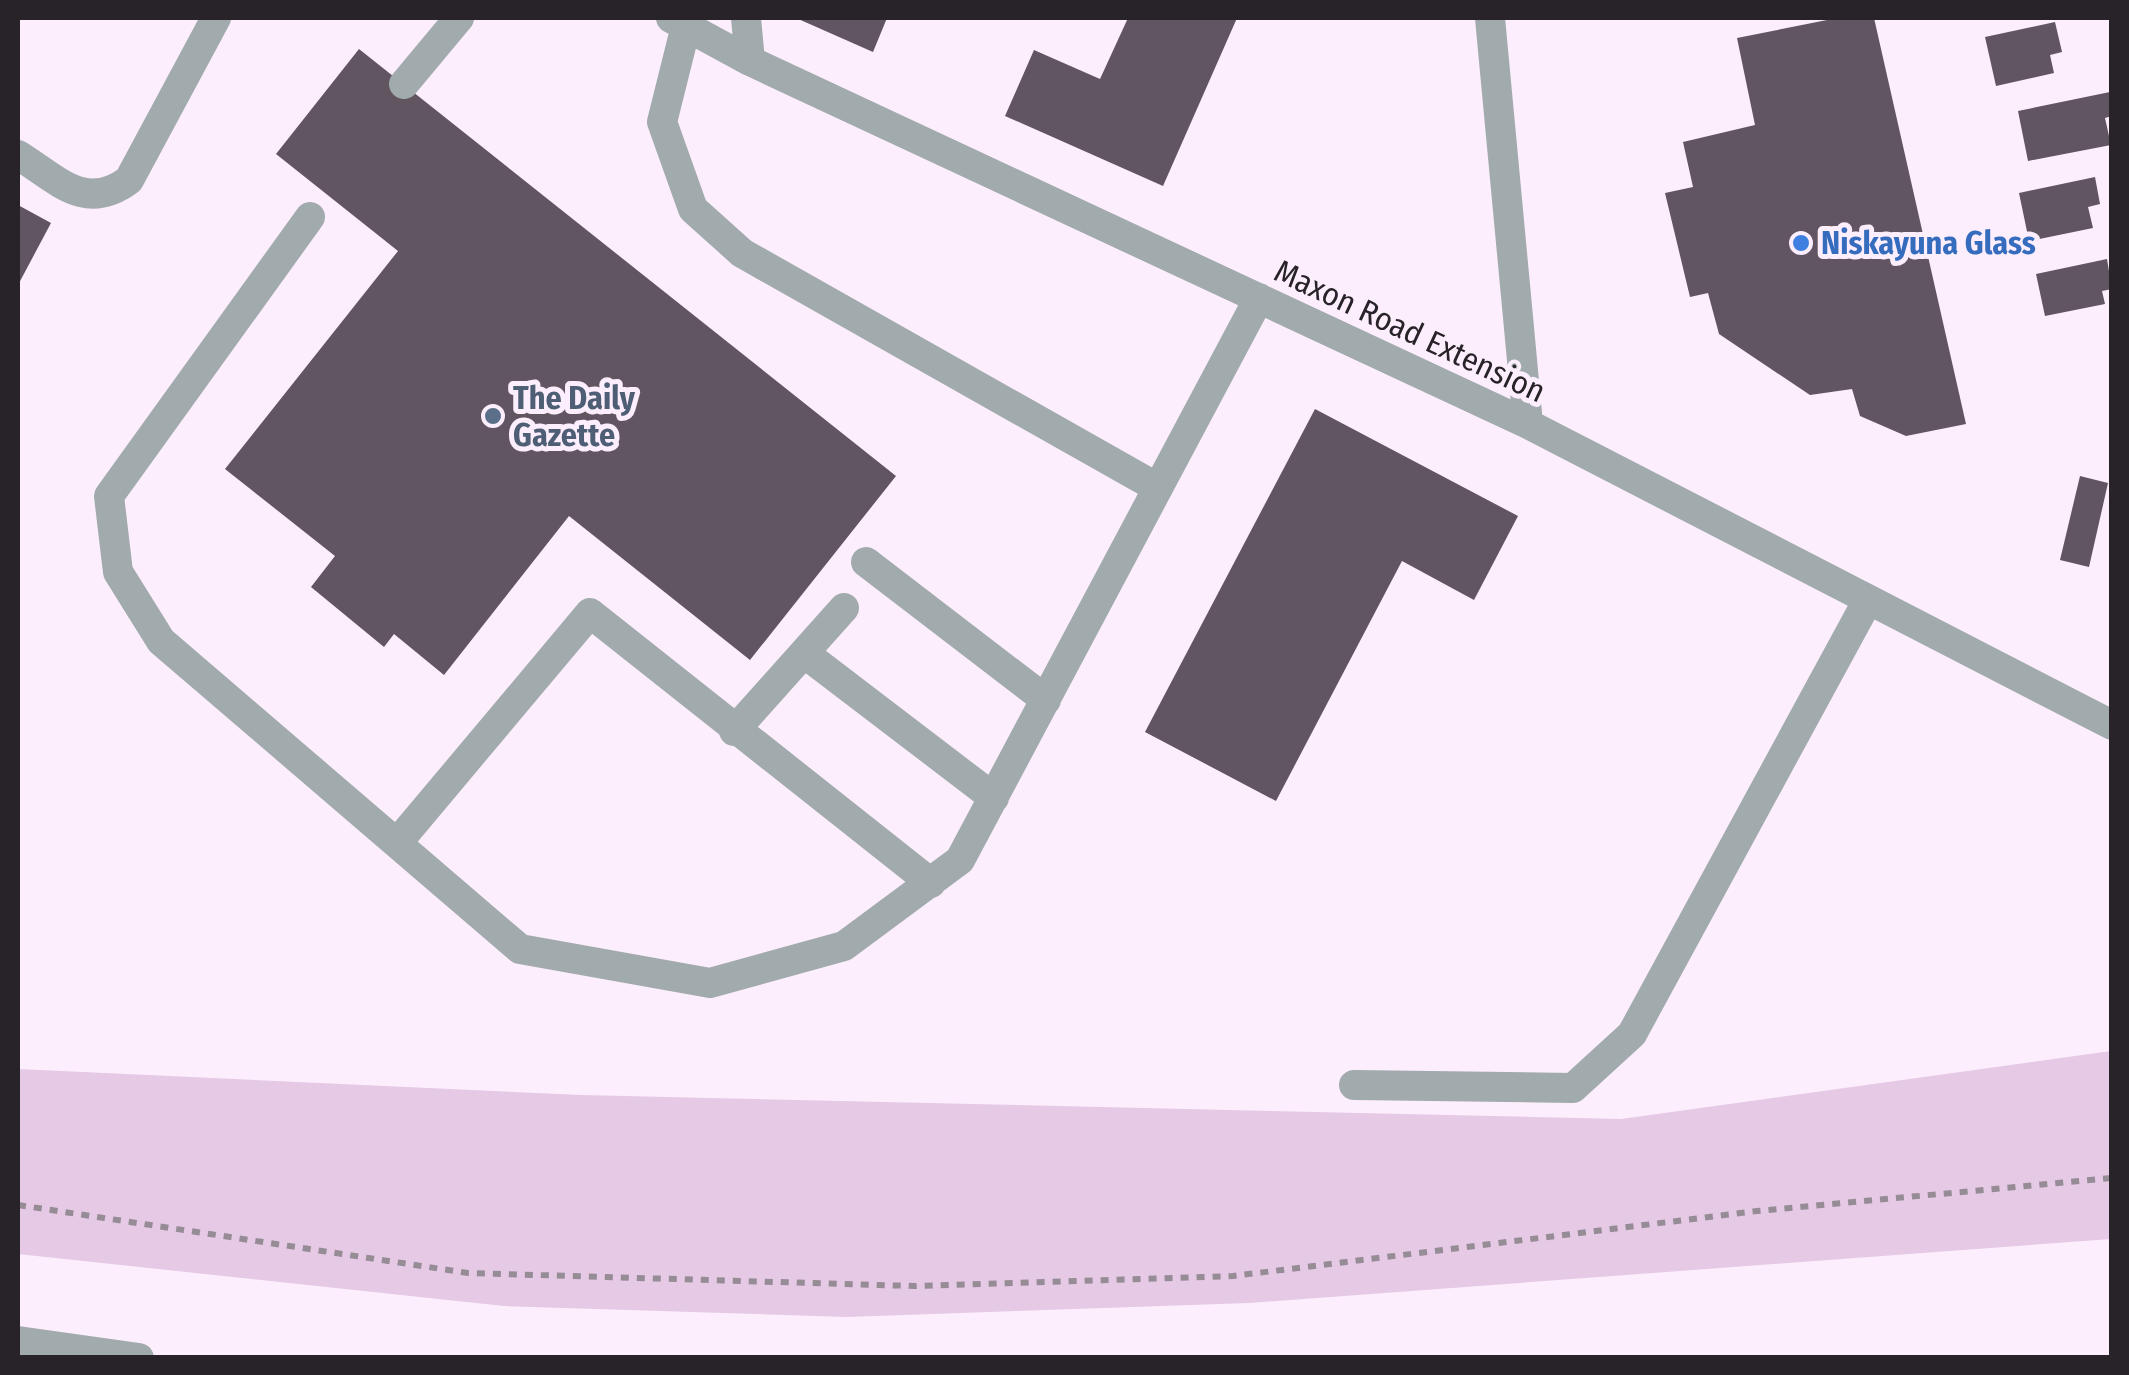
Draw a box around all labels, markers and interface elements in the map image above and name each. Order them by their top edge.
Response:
place label: Niskayuna Glass [1821,224,2036,262]
marker: Niskayuna Glass [1790,232,1812,254]
street label: Maxon Road Extension [1269,252,1551,410]
place label: The Daily Gazette [513,379,636,454]
marker: The Daily Gazette [482,405,504,427]

